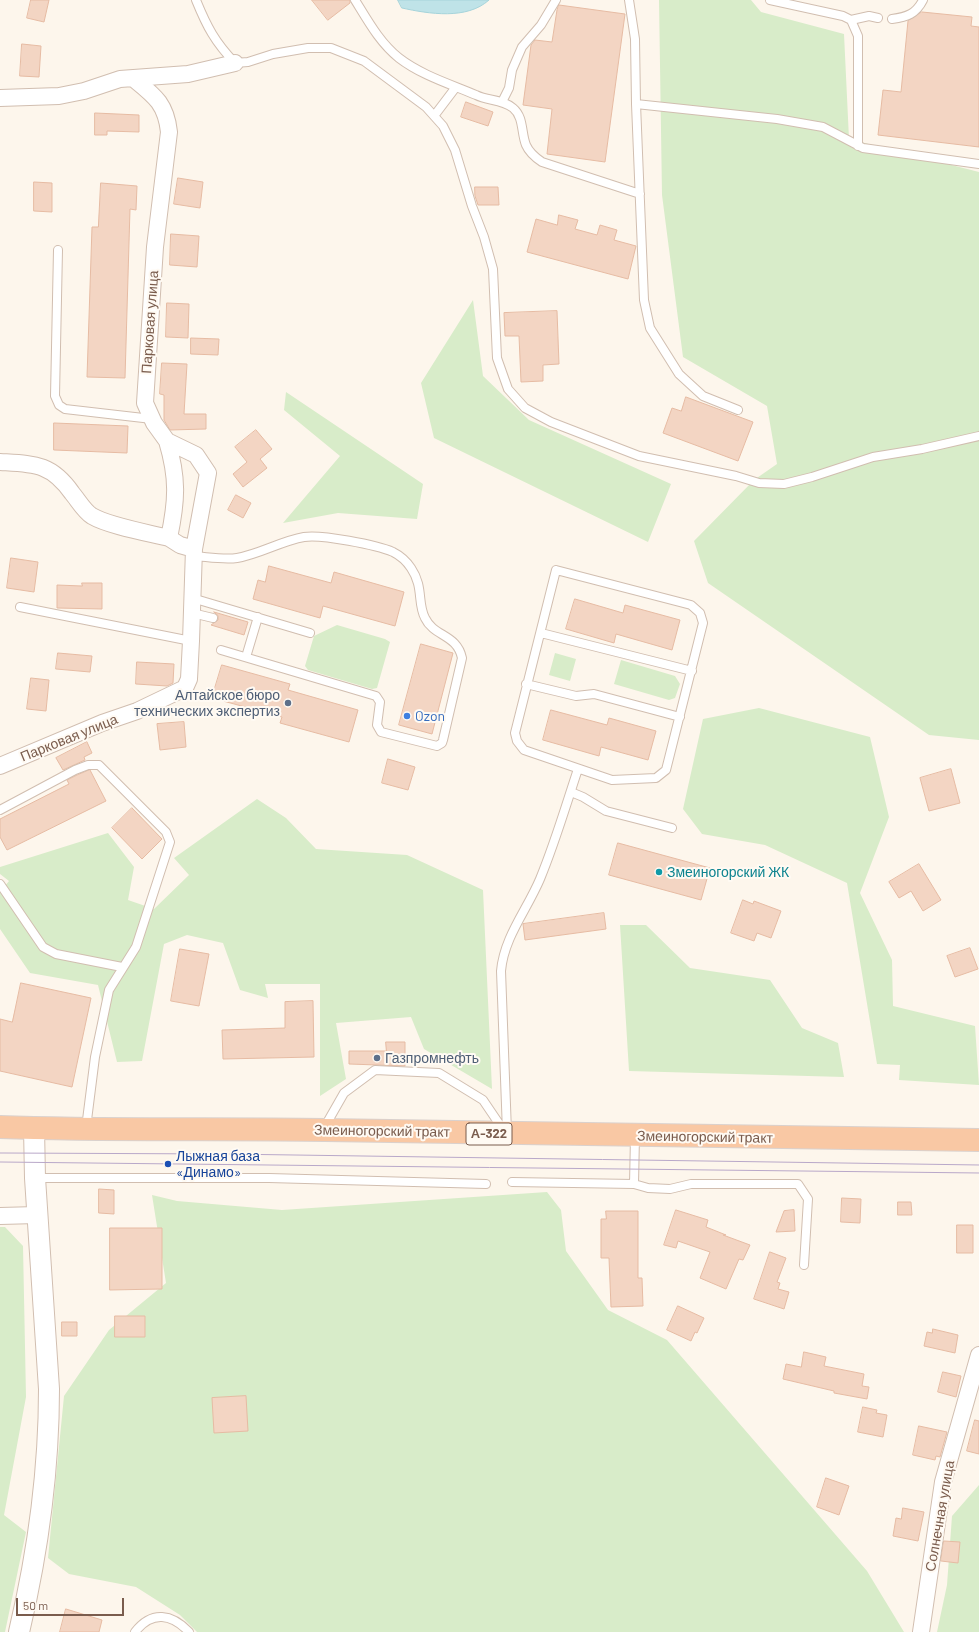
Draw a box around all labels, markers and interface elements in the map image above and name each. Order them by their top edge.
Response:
street label: Парковая улица [138,270,162,374]
place label: Алтайское бюро технических экспертиз [134,687,280,720]
marker: Алтайское бюро технических экспертиз [283,698,293,708]
place label: Ozon [415,708,445,724]
street label: Парковая улица [18,711,120,765]
marker: Ozon [402,711,412,721]
place label: Змеиногорский ЖК [667,864,789,880]
marker: Змеиногорский ЖК [654,867,664,877]
place label: Газпромнефть [385,1050,479,1066]
marker: Газпромнефть [372,1053,382,1063]
street label: Змеиногорский тракт [314,1121,450,1141]
road number: А-322 [466,1123,512,1145]
street label: Змеиногорский тракт [637,1127,773,1147]
place label: Лыжная база «Динамо» [176,1148,260,1180]
marker: Лыжная база «Динамо» [163,1159,173,1169]
street label: Солнечная улица [922,1459,958,1573]
scale bar [18,1590,126,1616]
text: 50 m [23,1598,48,1612]

